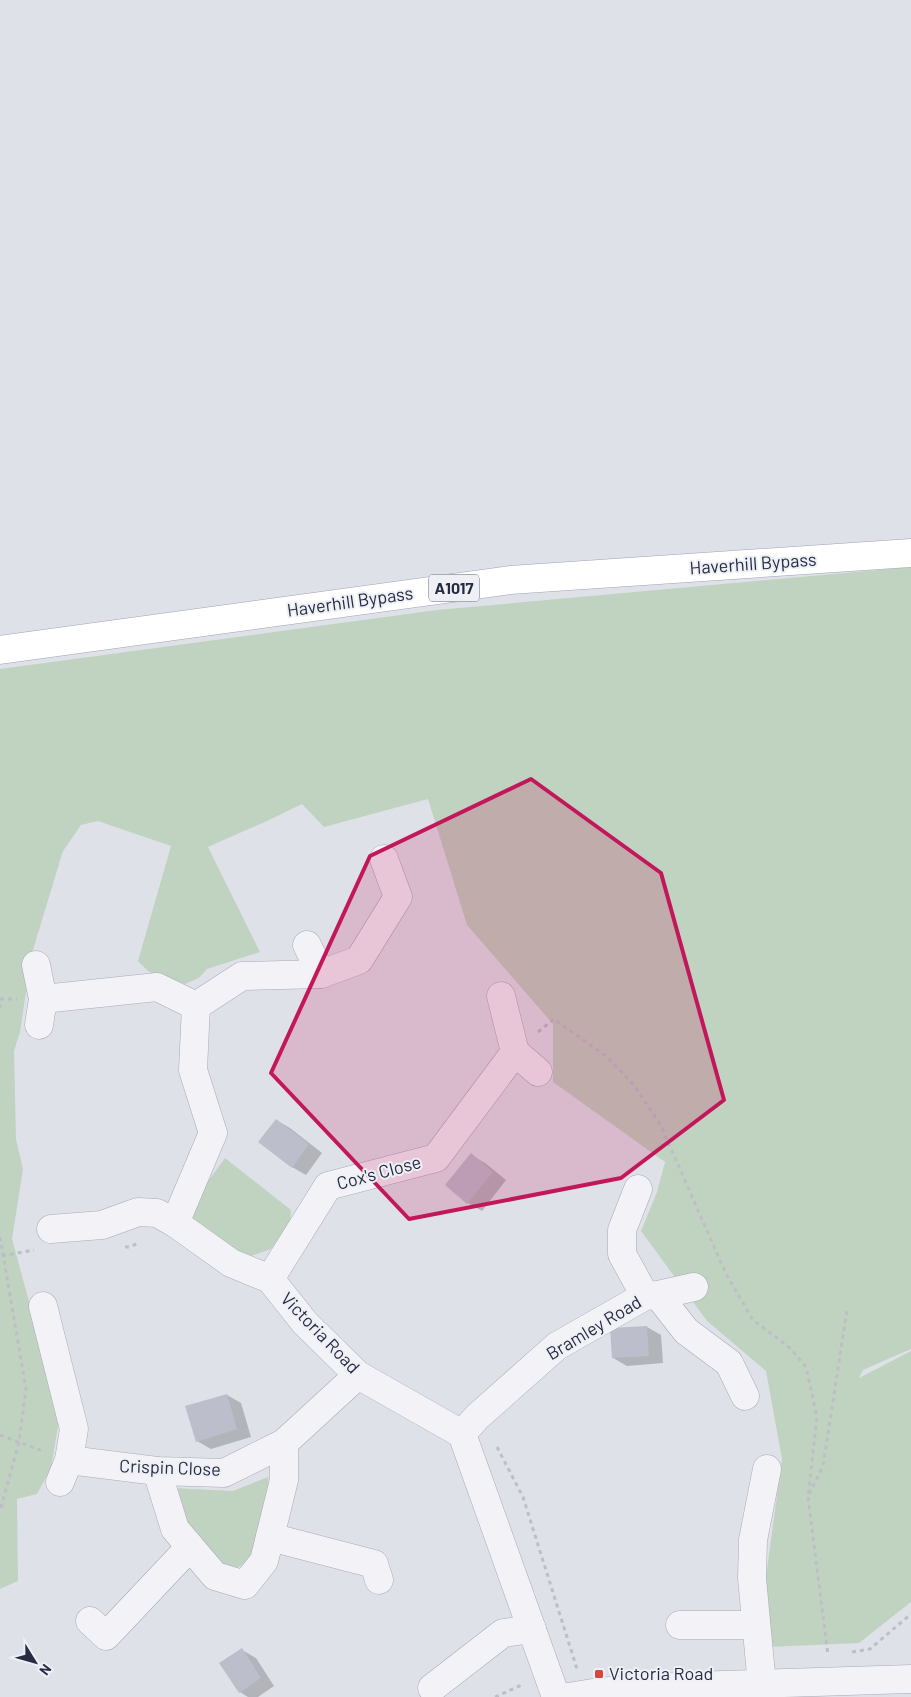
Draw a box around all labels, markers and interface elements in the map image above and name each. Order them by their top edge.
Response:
street label: Haverhill Bypass [689,548,817,578]
road number: A1017 [429,574,479,602]
street label: Haverhill Bypass [285,581,414,621]
street label: Cox's Close [334,1150,423,1194]
street label: Victoria Road [277,1287,365,1377]
street label: Bramley Road [542,1290,645,1364]
street label: Crispin Close [119,1454,221,1480]
north arrow [10,1637,60,1687]
text: N [36,1661,55,1679]
place label: Victoria Road [609,1662,713,1684]
marker: Victoria Road [593,1668,605,1680]

